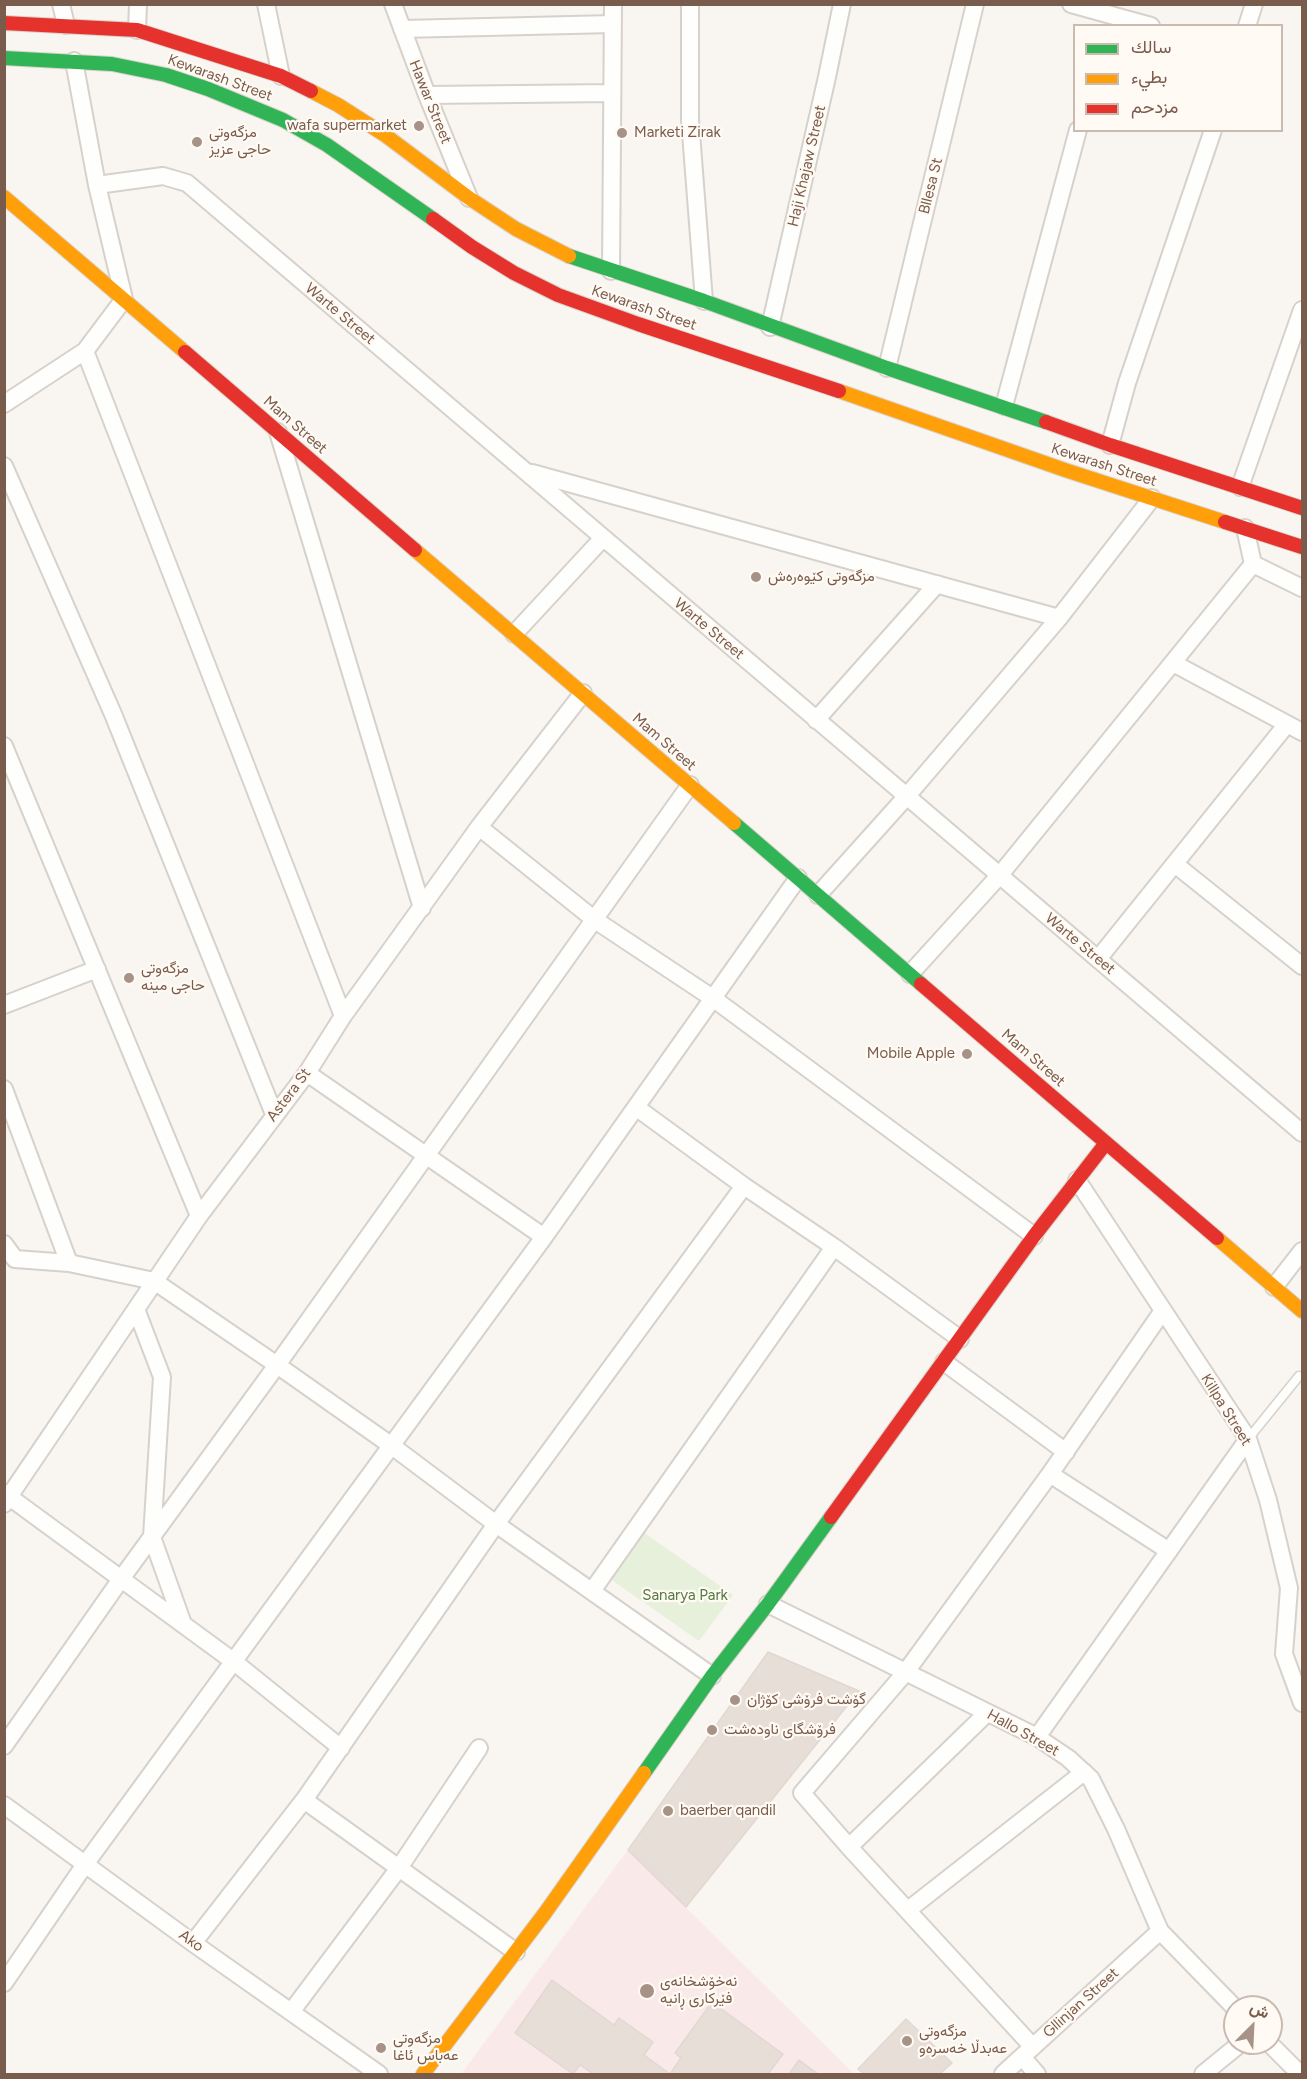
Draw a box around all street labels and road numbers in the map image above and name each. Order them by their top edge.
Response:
street label: Kewarash Street [165,51,275,105]
street label: Hawar Street [405,57,455,147]
street label: ‌Haji Khajaw Street [784,103,830,229]
street label: Bllesa St [915,156,947,216]
street label: Warte Street [301,279,379,349]
street label: Kewarash Street [589,282,699,334]
street label: Mam Street [259,392,331,458]
street label: Kewarash Street [1049,439,1159,491]
street label: Warte Street [670,594,748,664]
street label: Mam Street [628,709,700,775]
street label: Warte Street [1041,909,1119,979]
street label: Mam Street [997,1025,1069,1091]
street label: Astera St [263,1065,315,1125]
street label: Killpa Street [1197,1371,1255,1449]
street label: Hallo Street [984,1706,1062,1760]
street label: Ako [175,1926,207,1956]
street label: Gllinjan Street [1039,1964,1123,2042]

